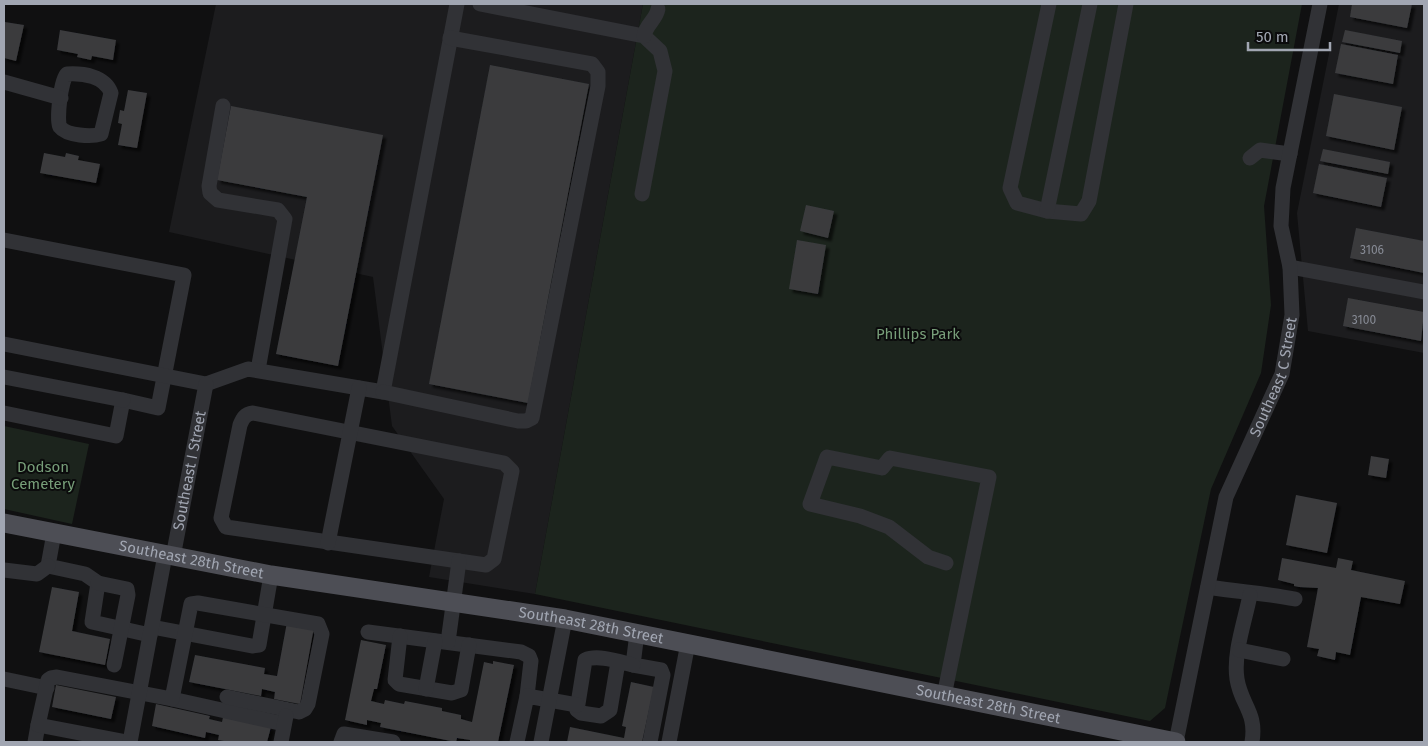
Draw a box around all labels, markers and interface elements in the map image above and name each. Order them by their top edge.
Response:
scale bar [1248,20,1330,52]
text: 50 m [1256,28,1289,46]
house number: 3106 [1360,243,1384,257]
house number: 3100 [1352,313,1376,327]
street label: Southeast C Street [1246,315,1301,440]
park label: Phillips Park [876,325,960,343]
street label: Southeast I Street [169,409,210,532]
park label: Dodson Cemetery [11,458,76,493]
street label: Southeast 28th Street [118,537,266,583]
street label: Southeast 28th Street [517,603,666,648]
street label: Southeast 28th Street [914,681,1063,728]

